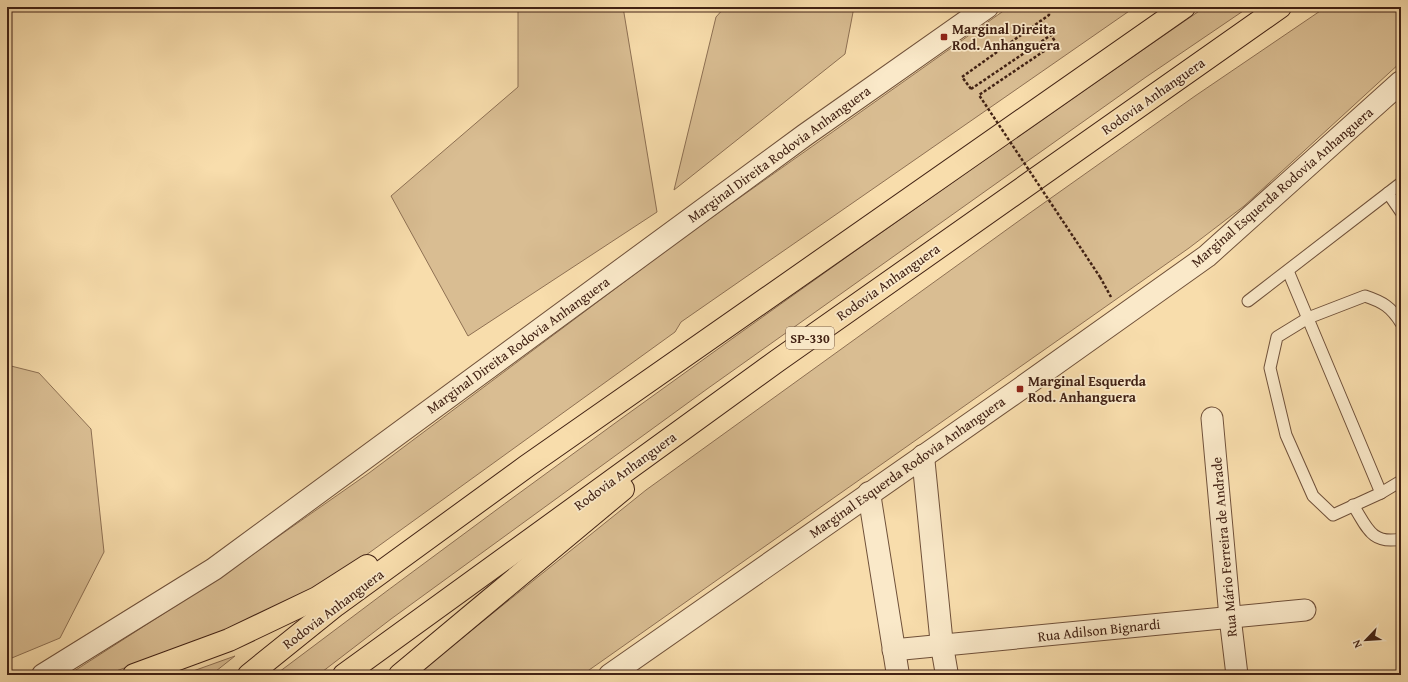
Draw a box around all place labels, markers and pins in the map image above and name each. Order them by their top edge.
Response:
place label: Marginal Direita Rod. Anhanguera [952,19,1061,55]
marker: Marginal Direita Rod. Anhanguera [939,32,949,42]
place label: Marginal Esquerda Rod. Anhanguera [1028,371,1147,407]
marker: Marginal Esquerda Rod. Anhanguera [1015,384,1025,394]

